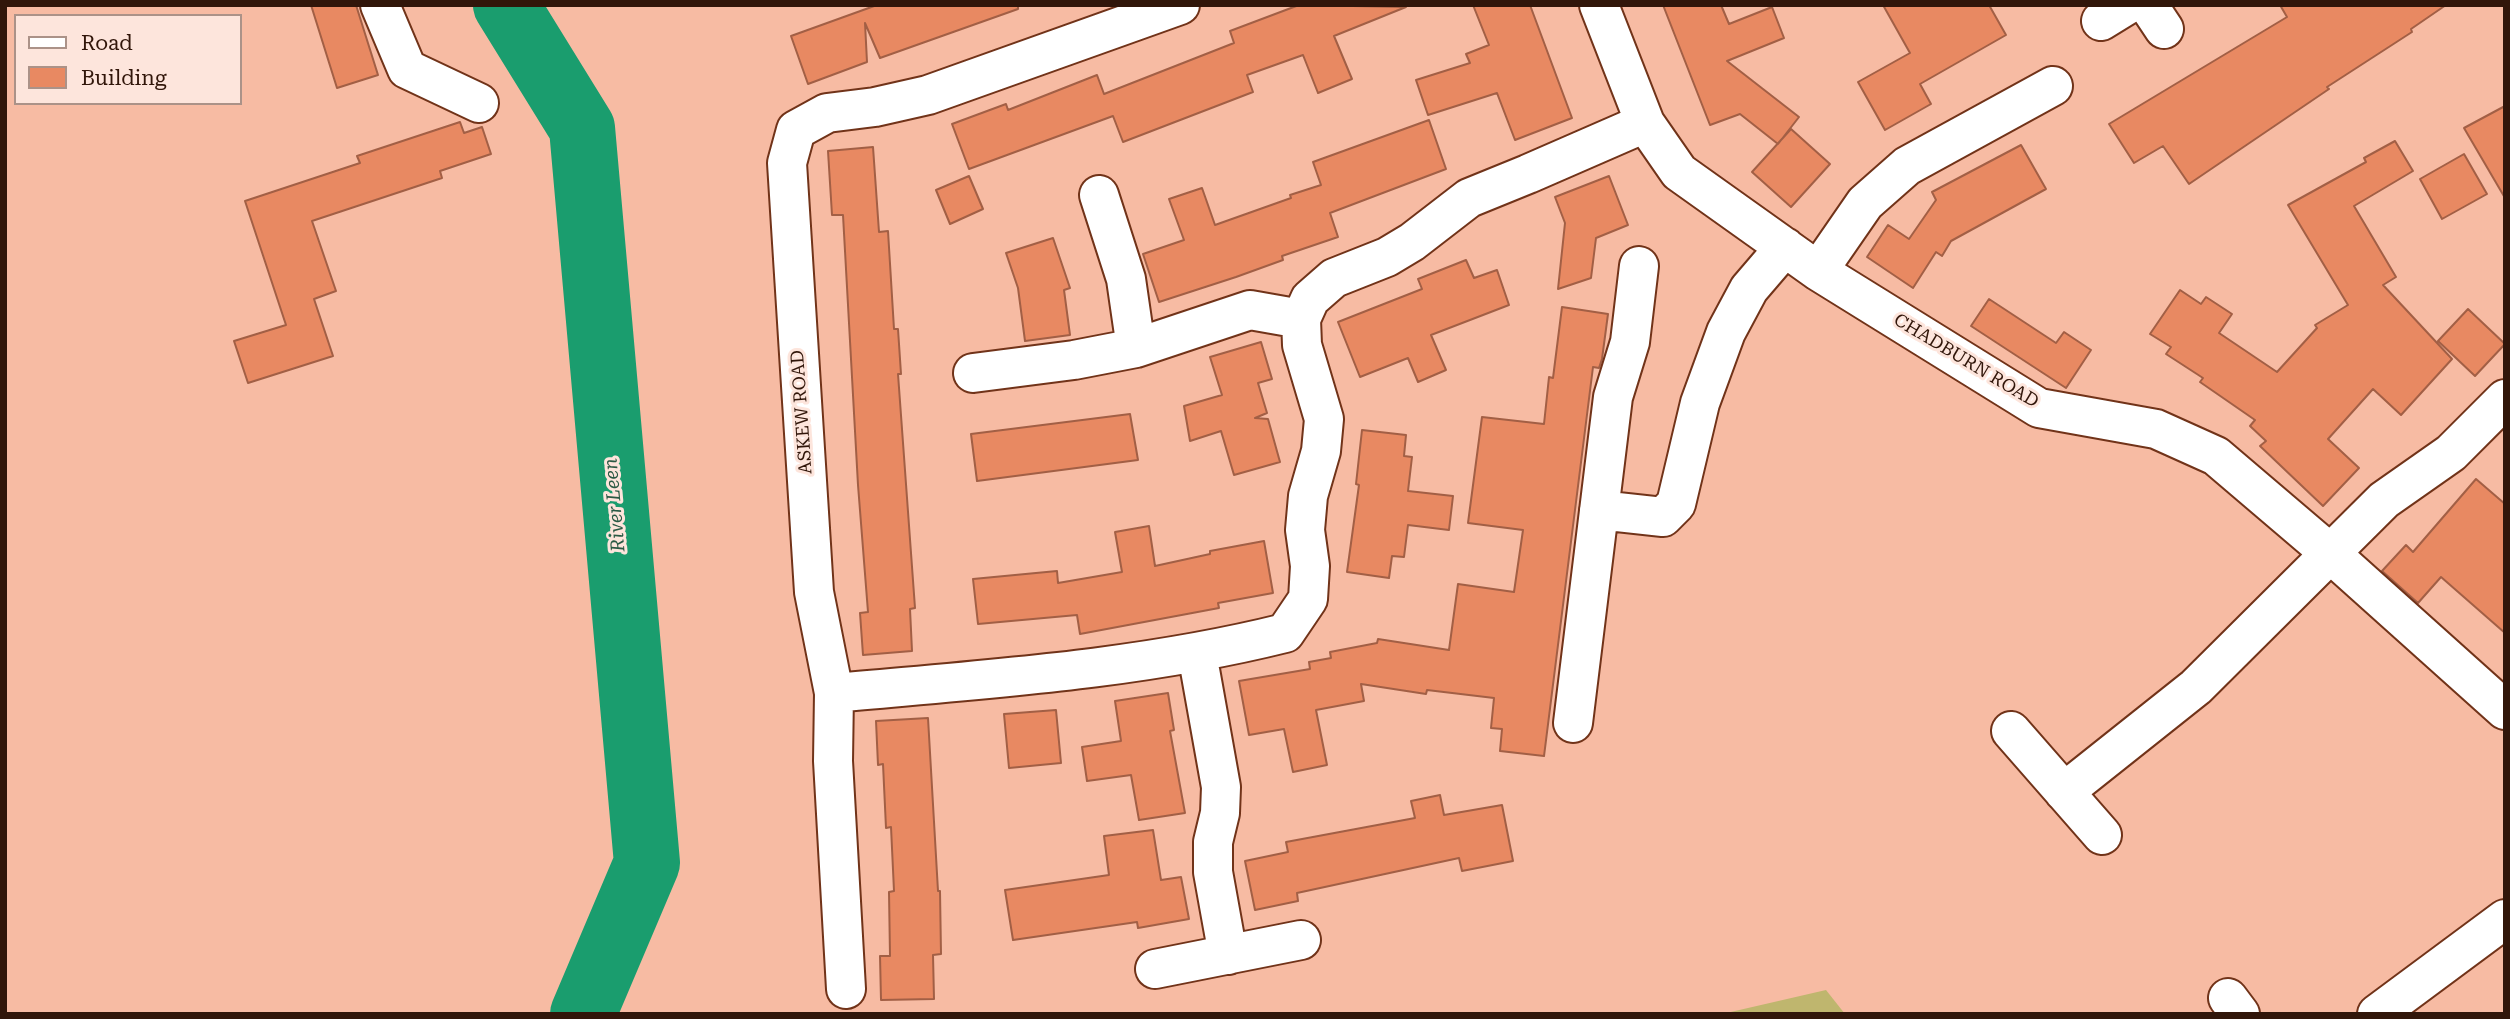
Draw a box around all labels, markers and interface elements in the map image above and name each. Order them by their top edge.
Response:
legend [14,14,242,105]
text: Road [81,31,133,55]
text: Building [81,66,167,90]
street label: CHADBURN ROAD [1890,309,2042,413]
street label: ASKEW ROAD [787,349,817,475]
water label: River Leen [600,457,630,553]

